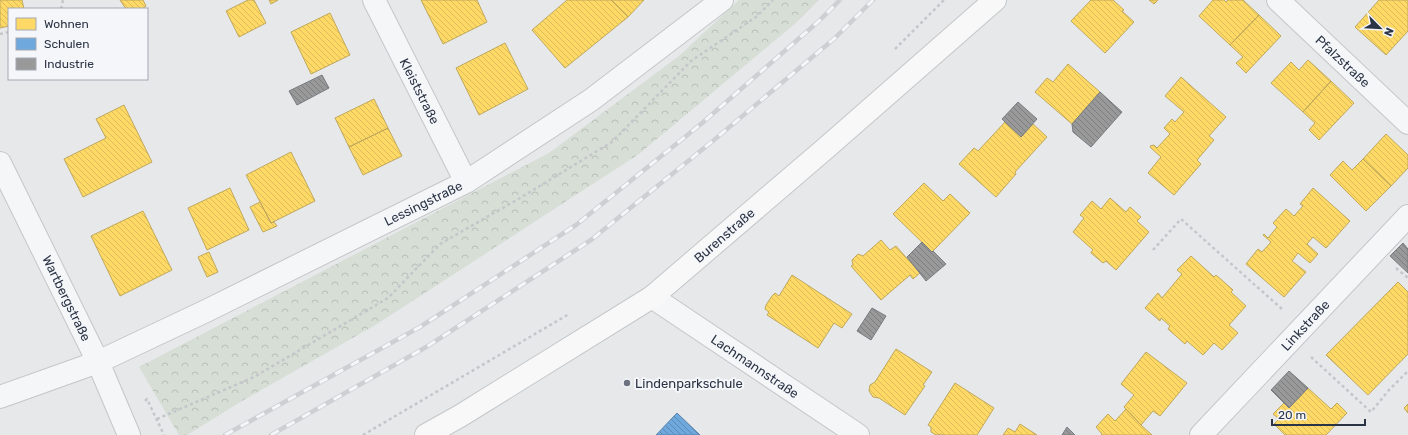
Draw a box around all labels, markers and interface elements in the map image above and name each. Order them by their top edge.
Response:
legend [8,8,148,80]
north arrow [1360,8,1400,48]
text: Wohnen [44,17,89,31]
text: N [1381,26,1396,38]
street label: Pfalzstraße [1312,32,1373,90]
text: Schulen [44,37,90,51]
street label: Kleiststraße [397,56,443,127]
text: Industrie [44,57,94,71]
street label: Lessingstraße [382,178,465,230]
street label: Burenstraße [691,205,758,266]
street label: Wartbergstraße [38,253,94,344]
street label: Linkstraße [1278,297,1333,354]
street label: Lachmannstraße [708,331,801,401]
place label: Lindenparkschule [635,376,743,391]
marker: Lindenparkschule [622,378,632,388]
scale bar [1272,401,1365,427]
text: 20 m [1278,408,1306,422]

